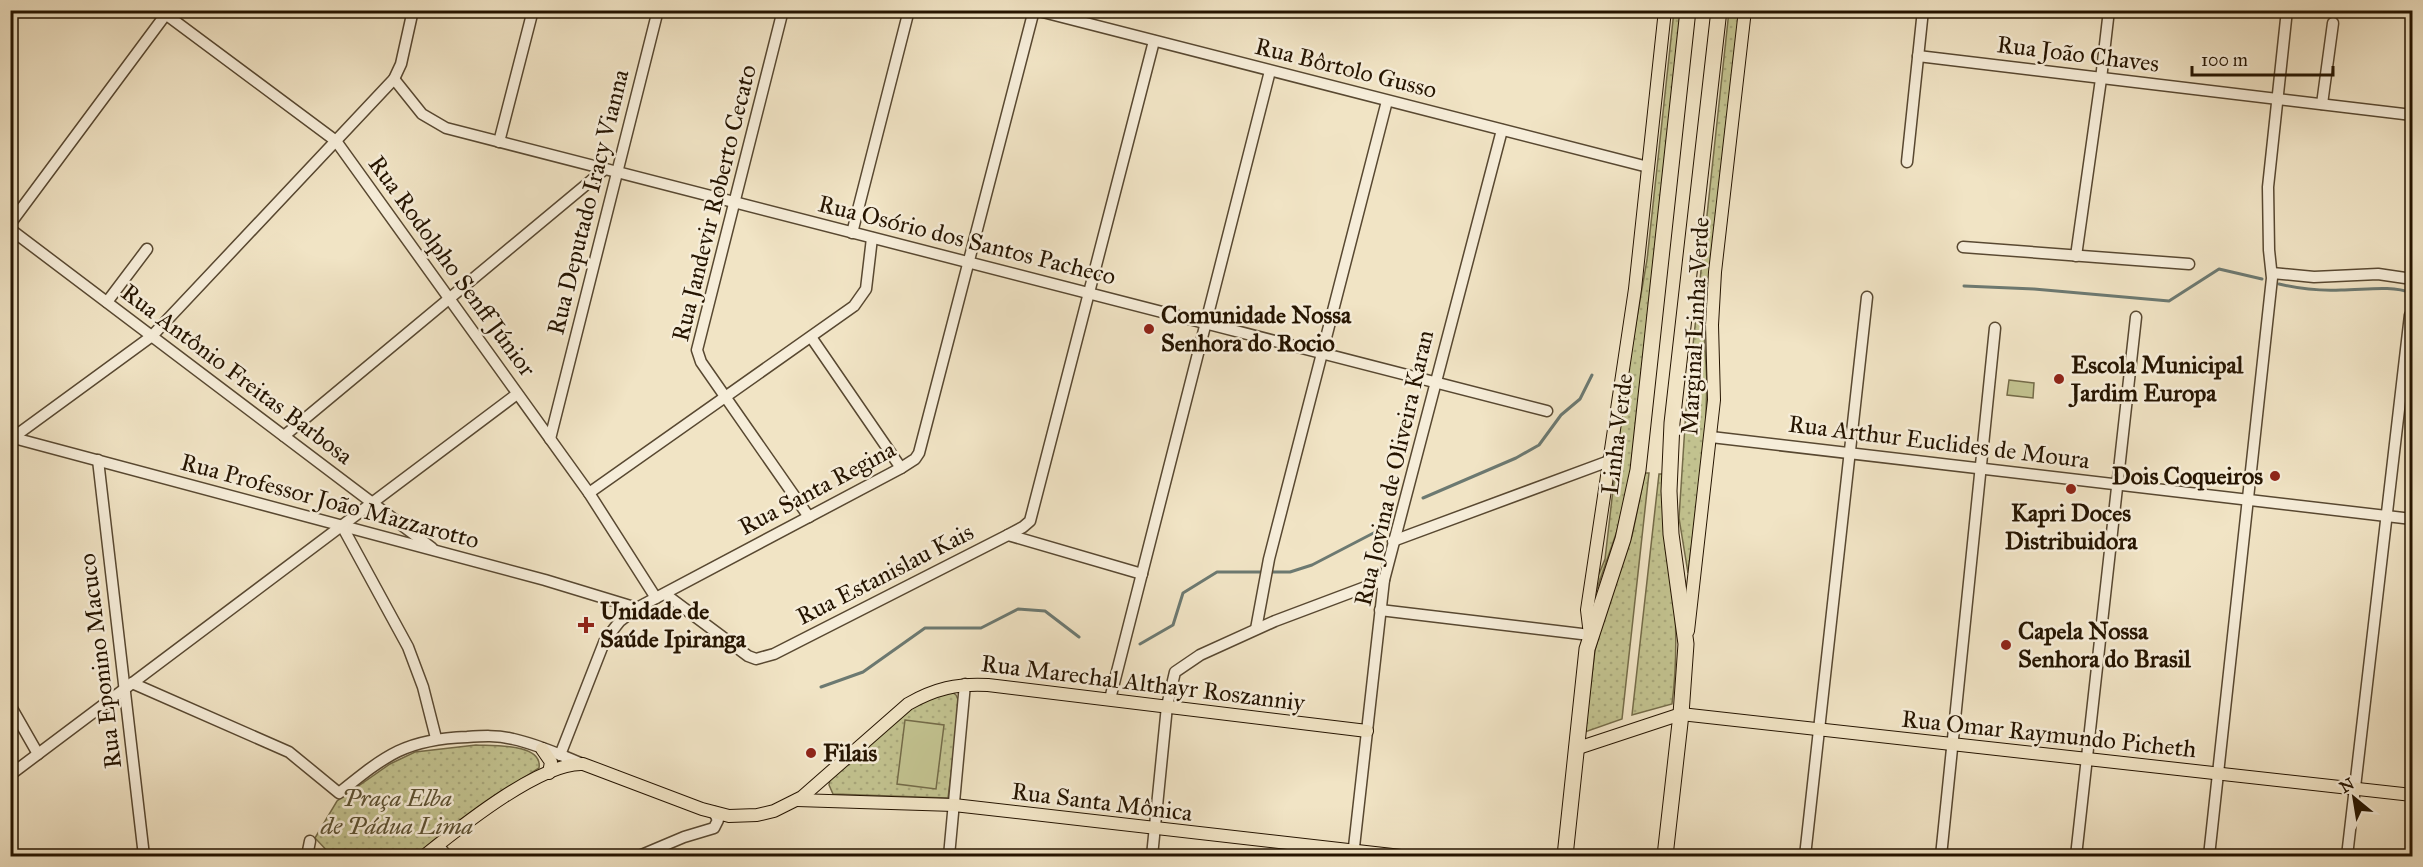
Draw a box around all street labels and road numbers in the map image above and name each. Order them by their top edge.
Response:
street label: Rua João Chaves [1995,29,2161,79]
street label: Rua Bôrtolo Gusso [1252,31,1440,105]
street label: Rua Jandevir Roberto Cecato [665,61,763,345]
street label: Rua Deputado Iracy Vianna [541,66,636,338]
street label: Rua Rodolpho Senff Júnior [362,150,542,382]
street label: Rua Osório dos Santos Pacheco [815,188,1119,292]
street label: Marginal Linha Verde [1674,216,1716,436]
street label: Rua Antônio Freitas Barbosa [115,277,359,471]
street label: Rua Jovina de Oliveira Karan [1348,327,1440,609]
street label: Linha Verde [1595,372,1639,496]
street label: Rua Arthur Euclides de Moura [1787,409,2092,475]
street label: Rua Santa Regina [734,434,901,542]
street label: Rua Professor João Mazzarotto [177,447,483,555]
street label: Rua Estanislau Kais [791,516,979,632]
street label: Rua Eponino Macuco [72,552,128,770]
street label: Rua Marechal Althayr Roszanniy [980,648,1307,718]
street label: Rua Omar Raymundo Picheth [1900,704,2198,764]
street label: Rua Santa Mônica [1010,776,1195,828]

